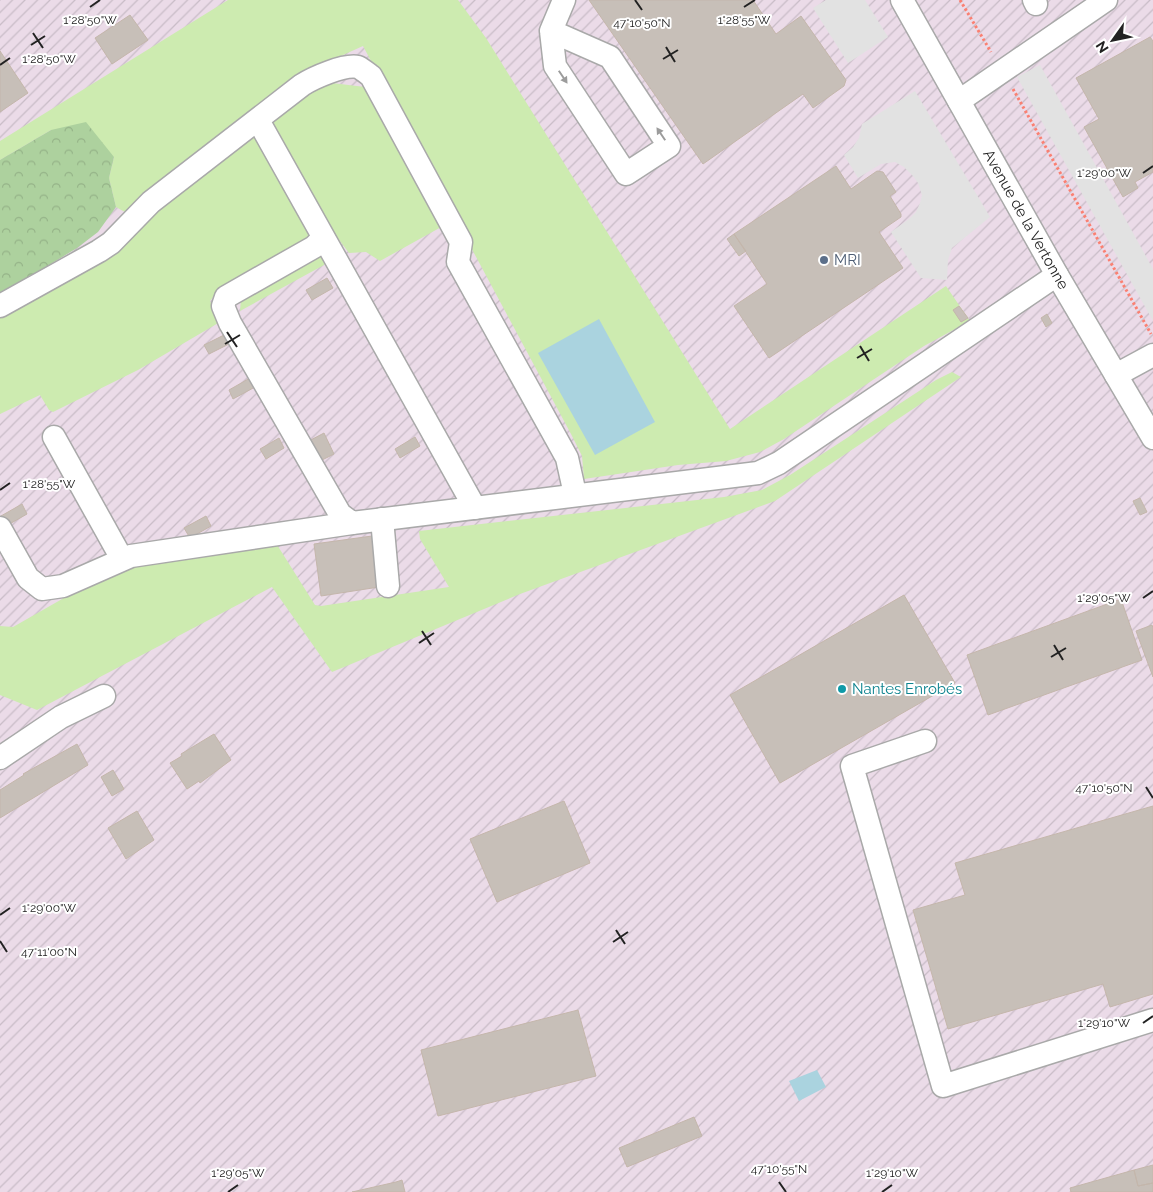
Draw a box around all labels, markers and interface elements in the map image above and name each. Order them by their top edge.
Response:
text: 1°28'50"W [63,13,117,27]
text: 1°28'55"W [718,13,771,27]
north arrow [1088,15,1138,65]
text: 47°10'50"N [613,16,671,30]
text: N [1092,38,1112,56]
text: 1°28'50"W [22,52,76,66]
one-way arrow [558,71,568,84]
one-way arrow [656,127,666,141]
street label: Avenue de la Vertonne [979,146,1073,293]
text: 1°29'00"W [1077,166,1131,180]
place label: MRI [834,251,861,269]
marker: MRI [818,254,830,266]
text: 1°28'55"W [23,477,76,491]
text: 1°29'05"W [1077,591,1131,605]
place label: Nantes Enrobés [852,680,962,698]
marker: Nantes Enrobés [836,683,848,695]
text: 47°10'50"N [1075,781,1133,795]
text: 1°29'00"W [22,901,76,915]
text: 47°11'00"N [21,945,77,959]
text: 1°29'10"W [1078,1016,1130,1030]
text: 47°10'55"N [751,1162,807,1176]
text: 1°29'05"W [211,1166,265,1180]
text: 1°29'10"W [866,1166,918,1180]

